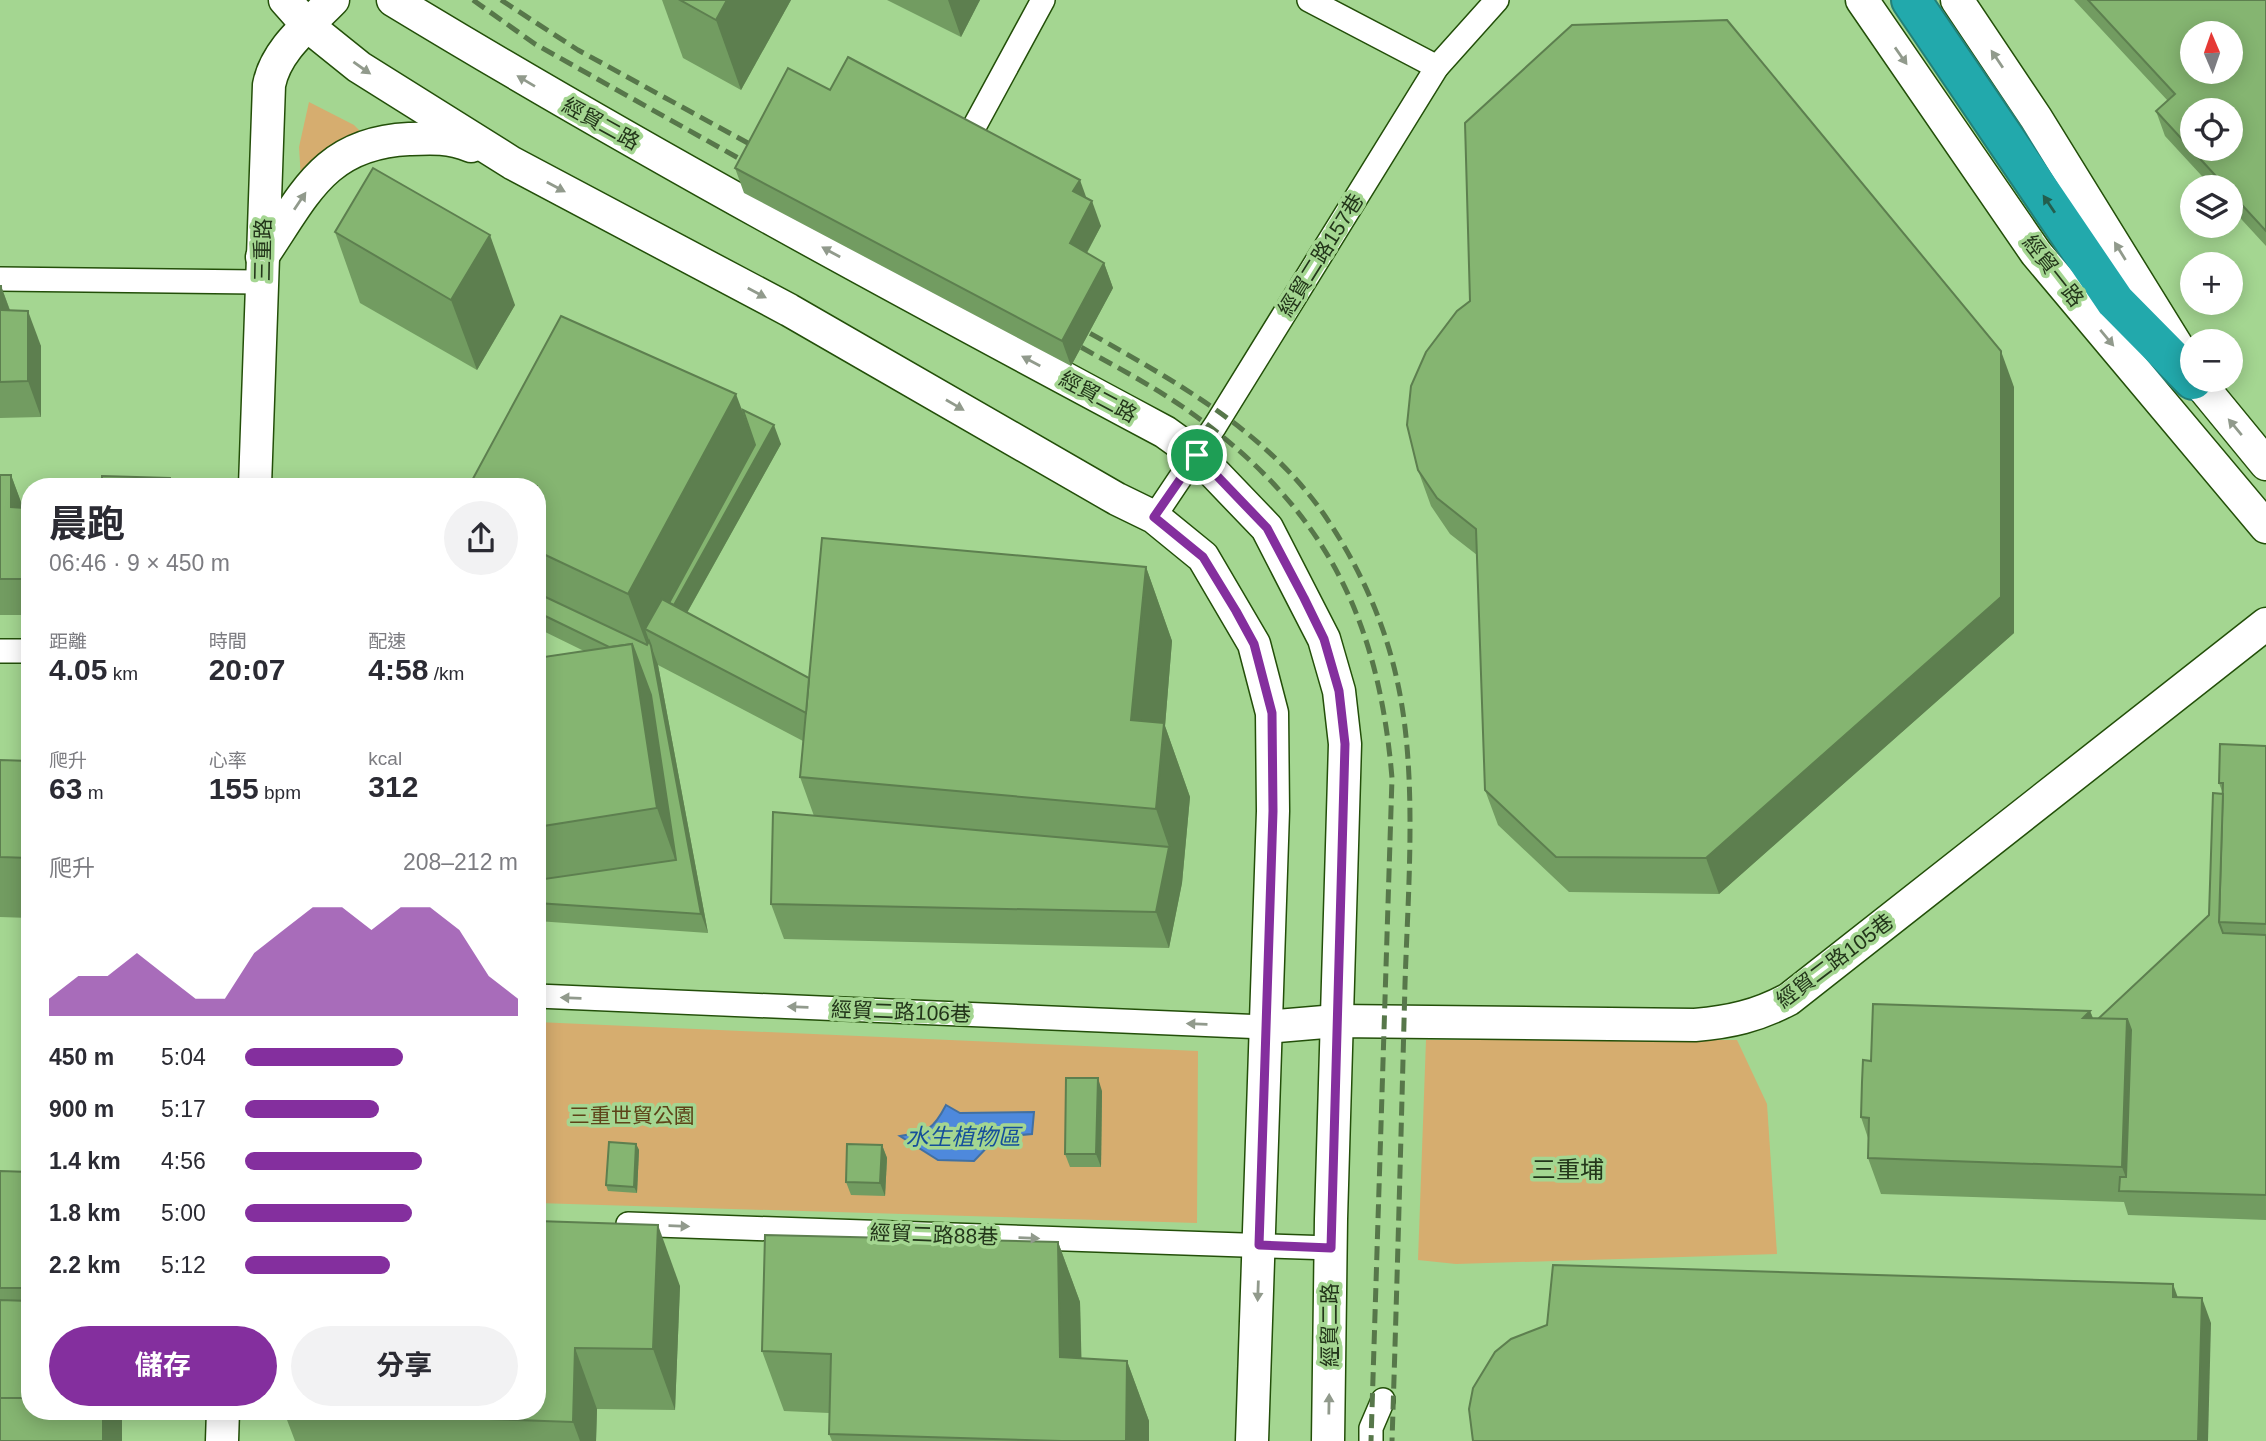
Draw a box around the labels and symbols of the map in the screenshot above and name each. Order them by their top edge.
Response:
north arrow [2180,21,2244,84]
one-way arrow [1894,47,1908,65]
one-way arrow [1991,50,2004,69]
one-way arrow [353,61,371,75]
one-way arrow [517,74,536,87]
street label: 經貿二路 [559,93,644,154]
one-way arrow [546,181,566,192]
street label: 經貿二路157巷 [1274,189,1367,320]
one-way arrow [293,192,306,211]
one-way arrow [2043,194,2056,213]
street label: 三重路 [250,218,275,282]
street label: 經貿一路 [2018,231,2088,311]
one-way arrow [2113,241,2126,260]
one-way arrow [821,247,841,258]
one-way arrow [747,287,767,299]
one-way arrow [2099,330,2114,347]
one-way arrow [1021,355,1041,367]
street label: 經貿二路 [1056,367,1141,426]
one-way arrow [945,399,964,412]
one-way arrow [2227,418,2243,436]
pin [1167,425,1227,485]
street label: 經貿二路105巷 [1772,909,1898,1012]
one-way arrow [560,992,582,1003]
street label: 經貿二路106巷 [831,998,971,1025]
one-way arrow [787,1002,809,1013]
one-way arrow [1186,1019,1208,1030]
park label: 三重世貿公園 [569,1104,695,1127]
water label: 水生植物區 [906,1124,1024,1150]
district label: 三重埔 [1532,1156,1604,1183]
one-way arrow [668,1220,690,1232]
street label: 經貿二路88巷 [869,1221,999,1248]
one-way arrow [1018,1232,1040,1243]
one-way arrow [1252,1280,1263,1302]
street label: 經貿二路 [1318,1283,1341,1367]
one-way arrow [1323,1393,1335,1415]

